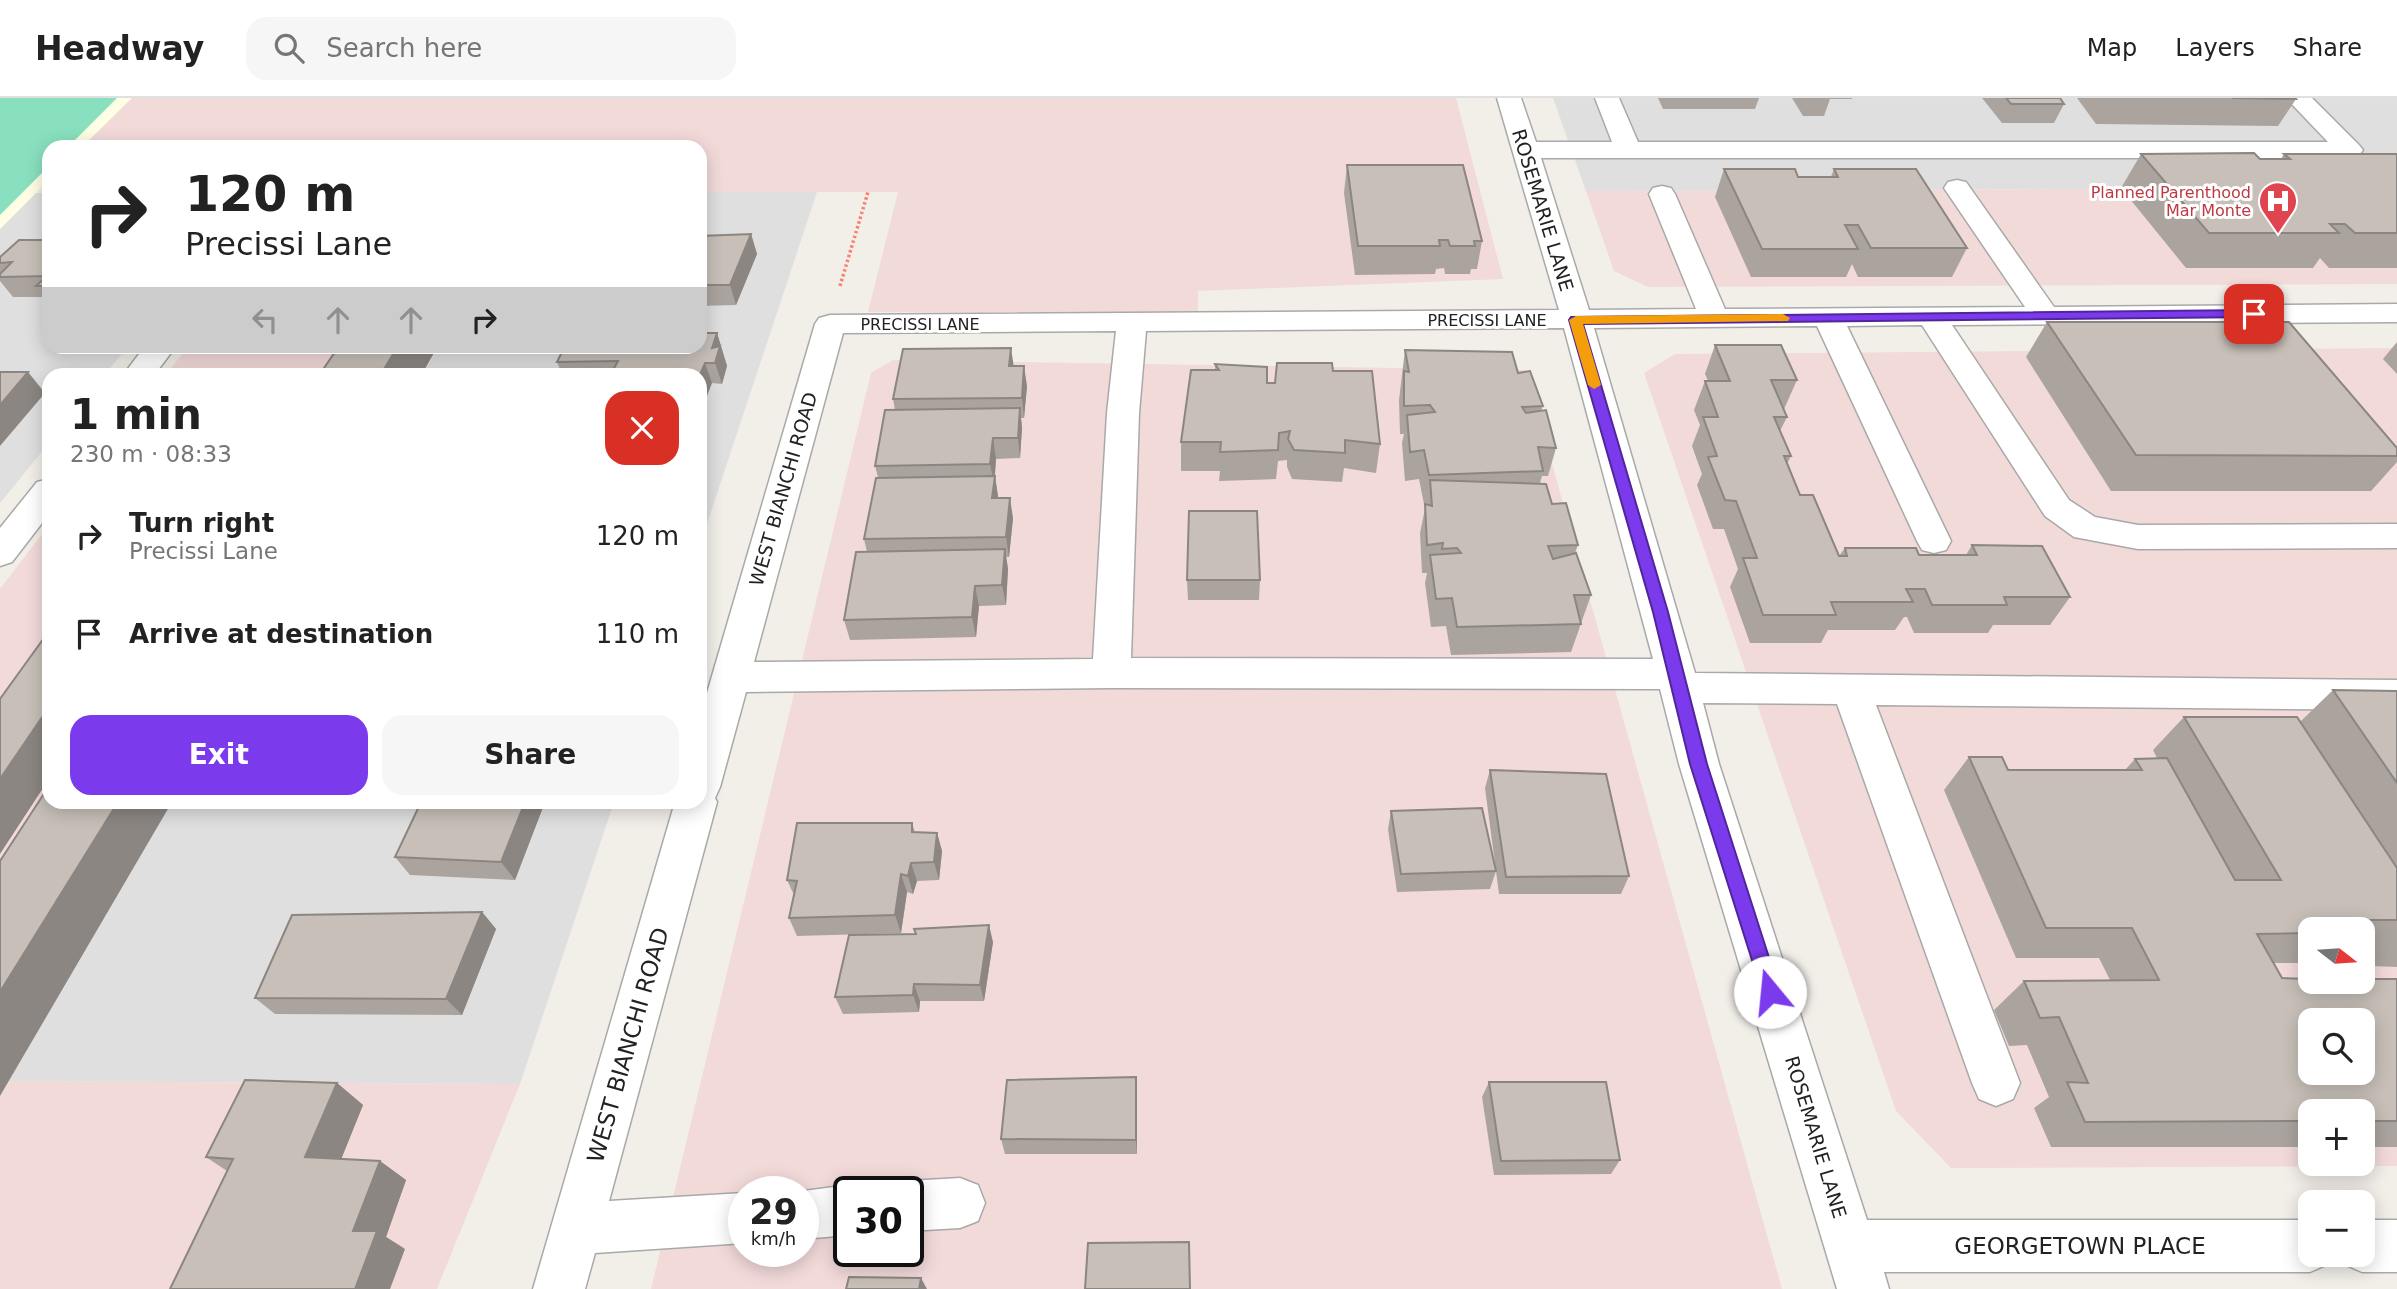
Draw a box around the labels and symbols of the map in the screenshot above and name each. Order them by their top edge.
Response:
street label: ROSEMARIE LANE [1508,126,1578,294]
hospital icon: Planned Parenthood Mar Monte [2257,180,2299,235]
place label: Planned Parenthood Mar Monte [2091,183,2251,220]
pin [2224,284,2284,344]
street label: PRECISSI LANE [1427,311,1547,330]
street label: PRECISSI LANE [860,315,980,334]
street label: WEST BIANCHI ROAD [745,389,821,589]
north arrow [2298,917,2375,994]
street label: WEST BIANCHI ROAD [582,924,674,1166]
position arrow [1733,955,1807,1029]
street label: ROSEMARIE LANE [1781,1053,1851,1221]
speed limit sign: 30 [833,1176,924,1267]
street label: GEORGETOWN PLACE [1954,1233,2206,1259]

